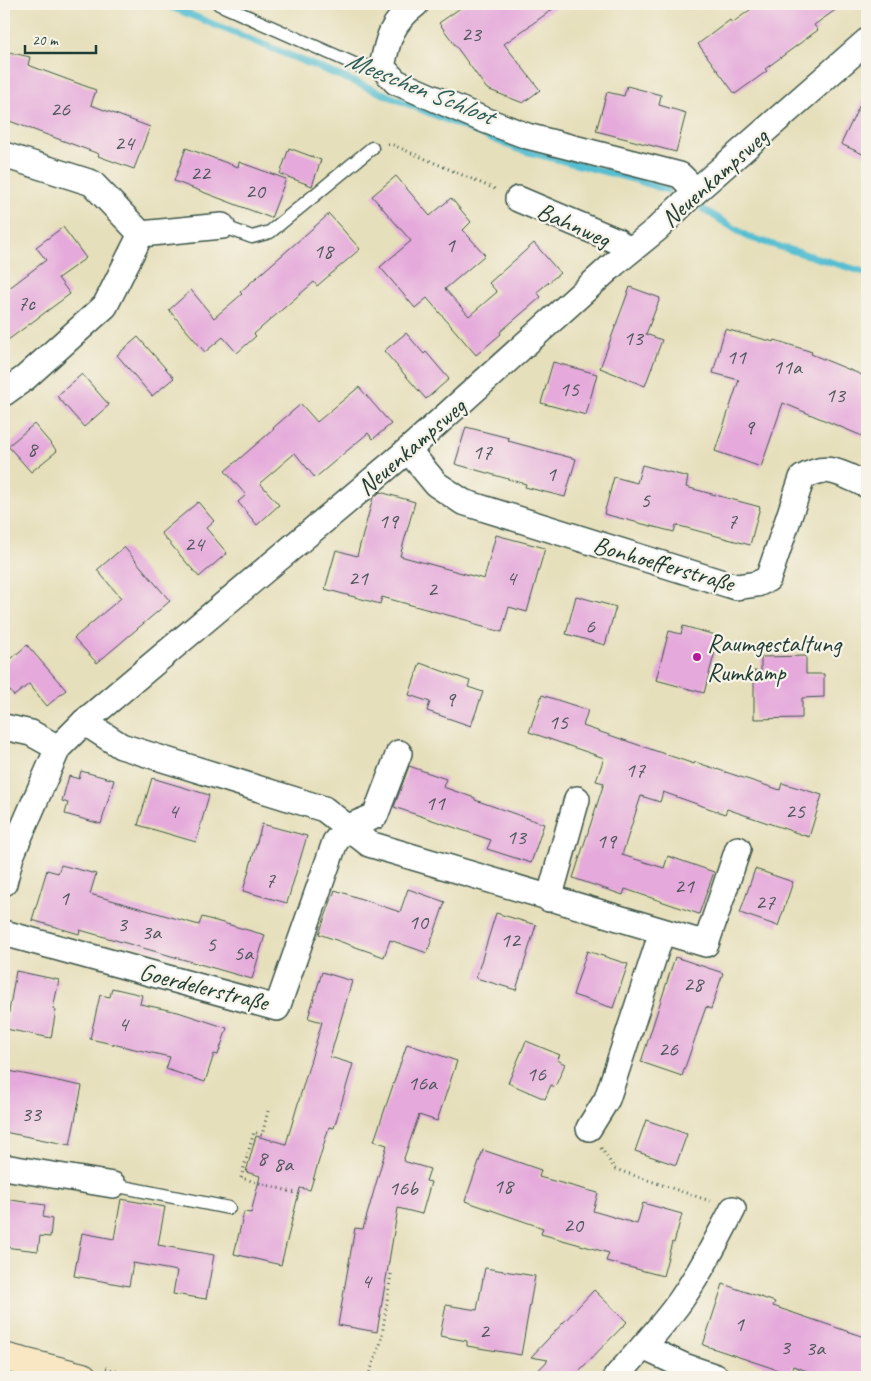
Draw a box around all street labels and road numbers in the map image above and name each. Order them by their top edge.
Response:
street label: Neuenkampsweg [654,120,776,234]
street label: Bahnweg [532,195,616,256]
street label: Neuenkampsweg [351,390,474,503]
street label: Bonhoefferstraße [590,529,740,600]
street label: Goerdelerstraße [136,956,273,1019]

